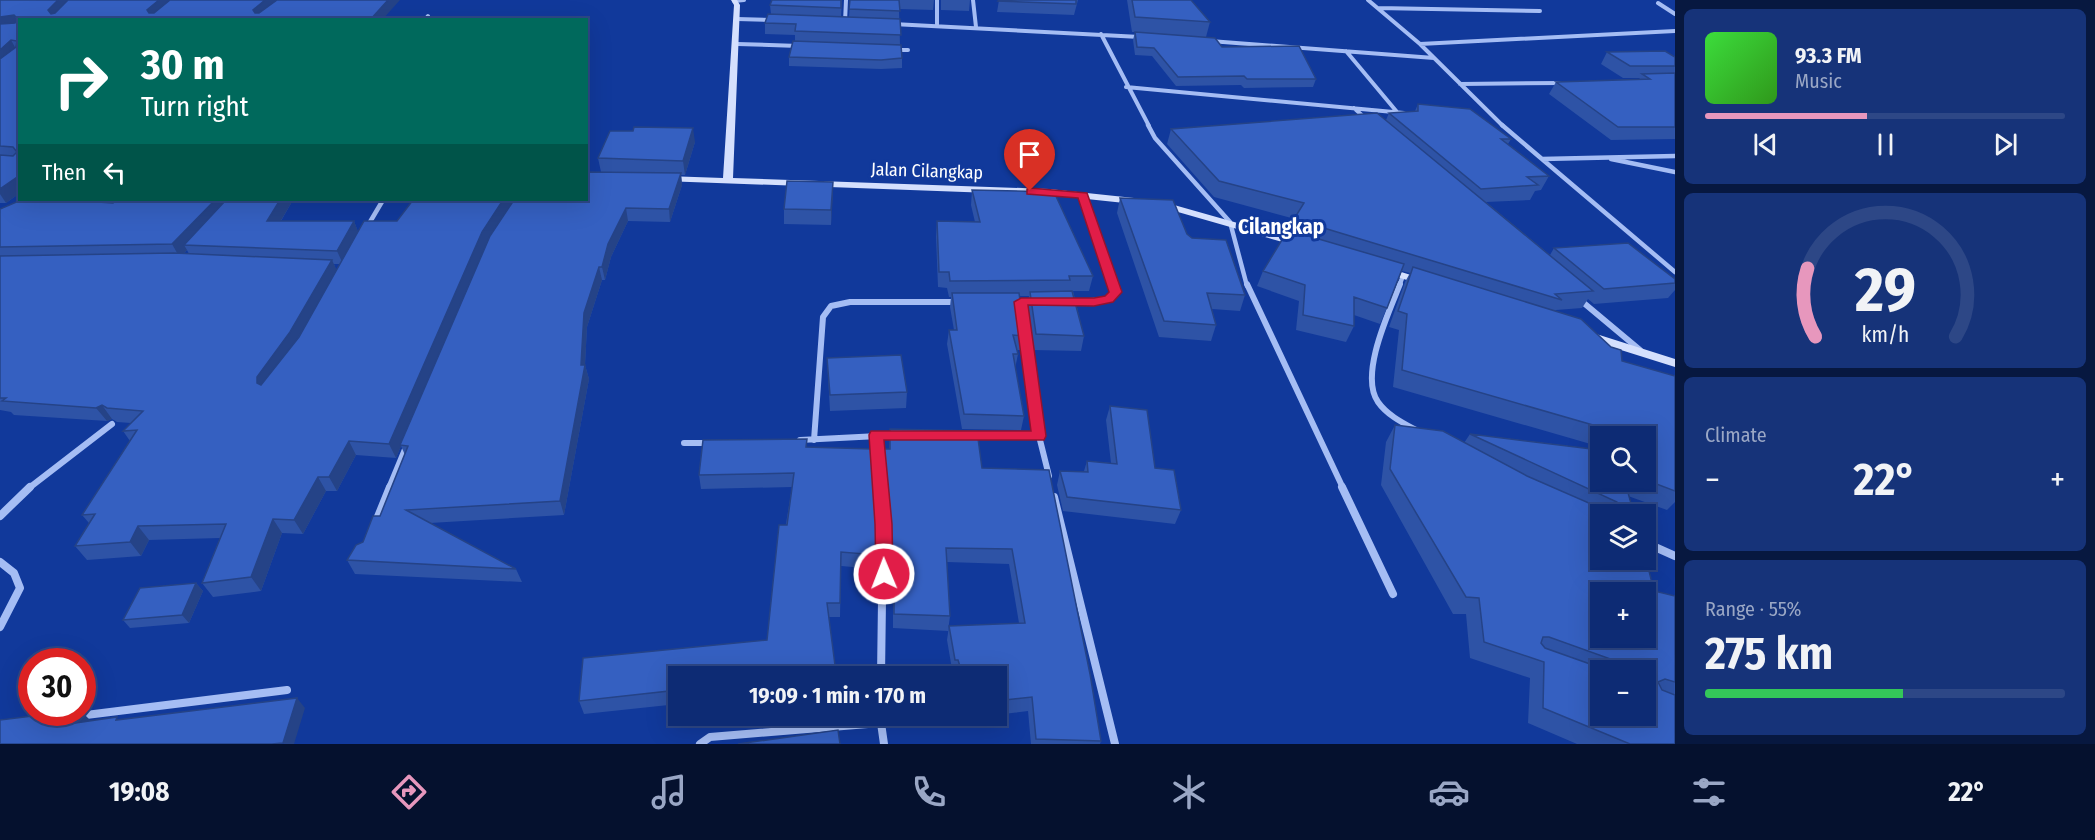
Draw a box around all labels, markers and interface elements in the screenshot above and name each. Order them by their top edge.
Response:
text: 30 m [141,40,225,90]
icon: right [42,42,120,120]
text: 93.3 FM [1795,42,1862,69]
text: Music [1795,69,1842,93]
text: Turn right [141,91,249,123]
icon: previous [1749,128,1782,161]
icon: pause [1869,128,1902,161]
icon: next [1989,128,2022,161]
pin [1004,129,1055,191]
icon: arrive [1013,138,1046,171]
icon: left [98,156,131,189]
street label: Jalan Cilangkap [870,158,984,184]
text: Then [42,159,86,186]
district label: Cilangkap [1238,214,1324,240]
text: 29 [1854,253,1915,328]
text: km/h [1861,323,1909,349]
text: Climate [1705,423,1767,447]
map controls [1590,426,1656,726]
button: search [1590,426,1656,492]
text: 22° [1854,453,1916,507]
text: − [1705,460,1720,500]
text: + [2050,460,2065,500]
button: layers [1590,504,1656,570]
position arrow [852,542,916,606]
button: + [1590,582,1656,648]
text: Range · 55% [1705,597,1801,621]
text: 275 km [1705,627,1833,681]
speed limit sign: 30 [18,648,96,726]
button: − [1590,660,1656,726]
text: 19:09 · 1 min · 170 m [749,682,926,709]
icon: directions [388,771,430,813]
icon: music [648,771,690,813]
icon: phone [908,771,950,813]
icon: climate [1168,771,1210,813]
icon: car [1428,771,1470,813]
icon: filters [1688,771,1730,813]
text: 19:08 [109,776,170,808]
text: 22° [1948,776,1986,808]

